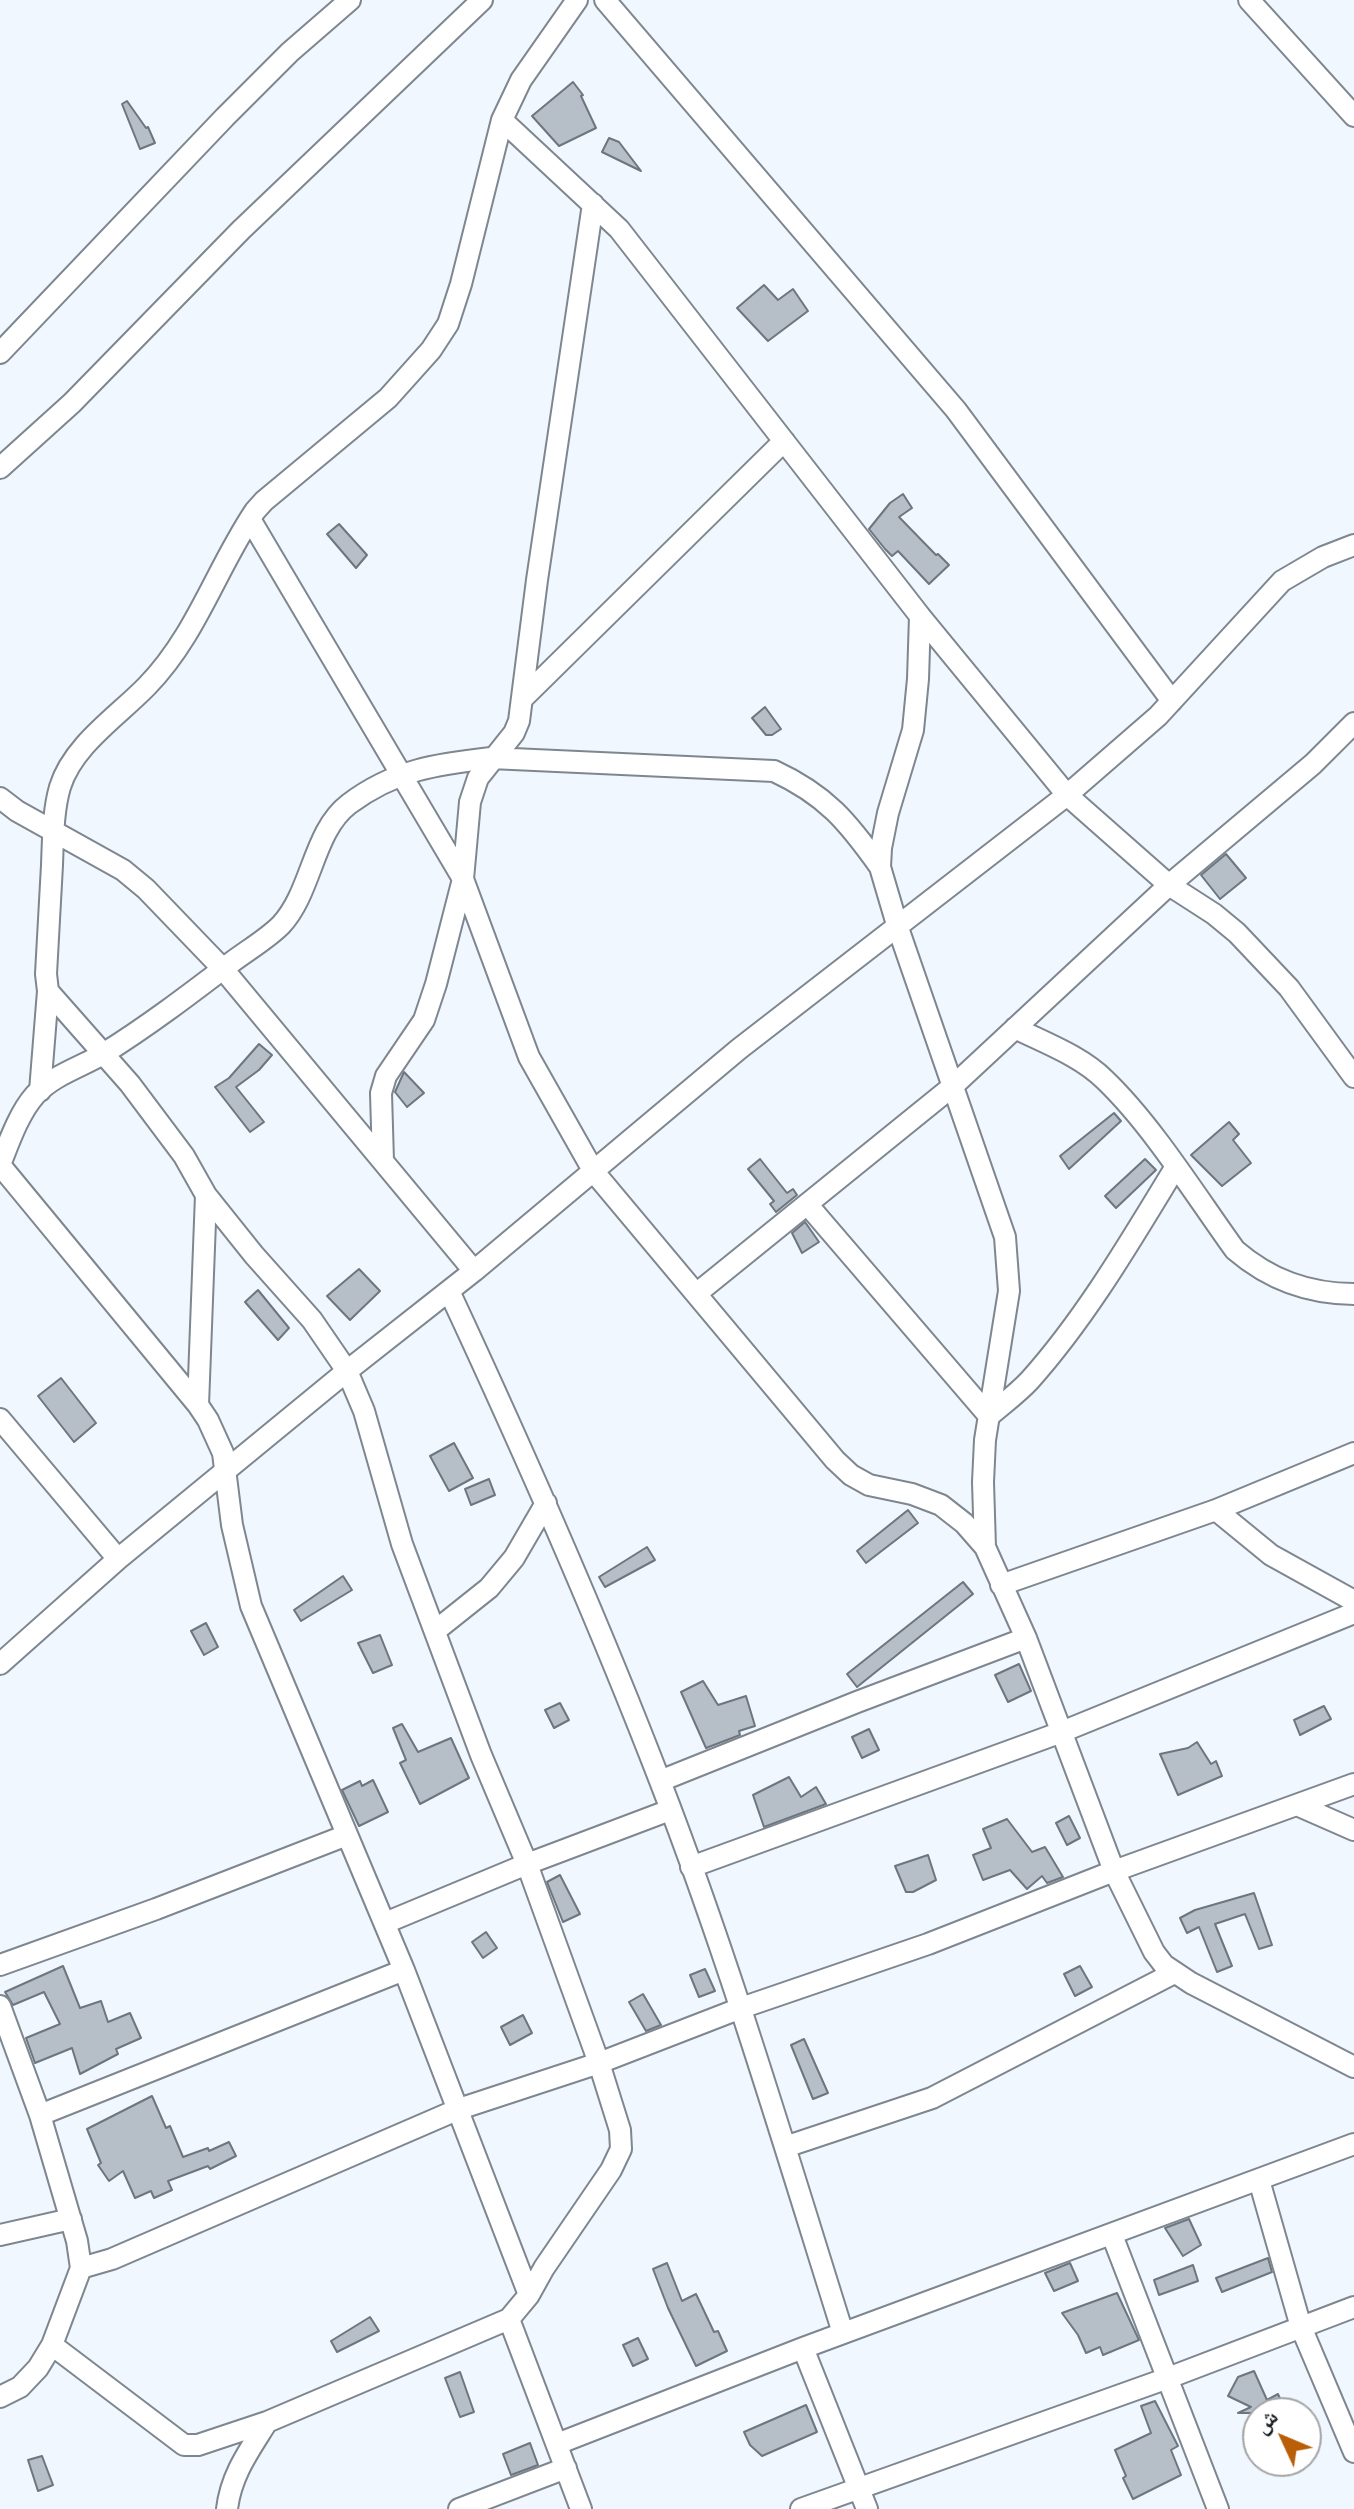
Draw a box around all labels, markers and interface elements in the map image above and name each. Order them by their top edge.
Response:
north arrow [1242,2397,1322,2477]
text: ش [1250,2406,1282,2438]

